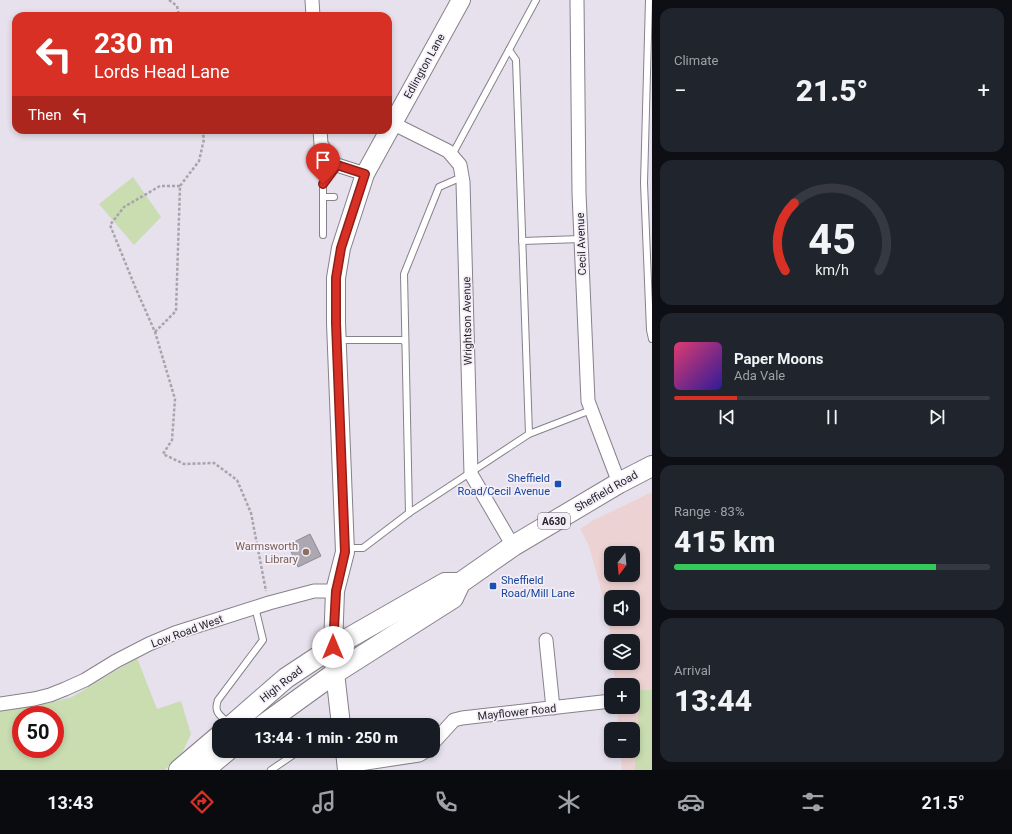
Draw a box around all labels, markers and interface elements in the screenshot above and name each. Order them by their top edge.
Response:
text: 230 m [94,27,173,60]
icon: left [28,28,80,80]
street label: Edlington Lane [401,31,448,101]
text: Climate [674,53,718,68]
text: Lords Head Lane [94,61,230,82]
text: 21.5° [796,73,868,108]
text: − [674,78,687,103]
text: + [978,78,990,103]
icon: left [69,104,91,126]
text: Then [28,106,61,124]
pin [306,143,340,184]
icon: arrive [312,149,334,171]
street label: Cecil Avenue [574,212,589,276]
text: 45 [808,214,856,263]
text: km/h [815,261,849,277]
street label: Wrightson Avenue [460,276,475,365]
text: Paper Moons [734,350,824,368]
text: Ada Vale [734,368,785,383]
icon: previous [716,406,738,428]
icon: pause [821,406,843,428]
icon: next [926,406,948,428]
street label: Sheffield Road [572,468,640,515]
place label: Sheffield Road/Cecil Avenue [457,472,550,498]
marker: Sheffield Road/Cecil Avenue [553,479,563,489]
text: Range · 83% [674,504,744,519]
road number: A630 [538,513,570,529]
text: 415 km [674,524,776,559]
place label: Warmsworth Library [235,540,299,566]
north arrow [604,546,640,582]
map controls [604,546,640,758]
marker: Warmsworth Library [301,547,311,557]
place label: Sheffield Road/Mill Lane [501,574,575,600]
marker: Sheffield Road/Mill Lane [488,581,498,591]
button: sound [604,590,640,626]
street label: Low Road West [149,612,225,651]
position arrow [312,626,354,668]
button: layers [604,634,640,670]
text: Arrival [674,663,711,678]
street label: High Road [257,664,305,705]
button: + [604,678,640,714]
text: 13:44 [674,683,752,718]
street label: Mayflower Road [477,702,557,723]
speed limit sign: 50 [12,706,64,758]
button: − [604,722,640,758]
text: 13:44 · 1 min · 250 m [254,729,398,747]
icon: directions [188,788,216,816]
icon: music [310,788,338,816]
icon: phone [432,788,460,816]
icon: climate [555,788,583,816]
icon: car [677,788,705,816]
icon: filters [799,788,827,816]
text: 13:43 [47,792,94,813]
text: 21.5° [922,792,965,813]

